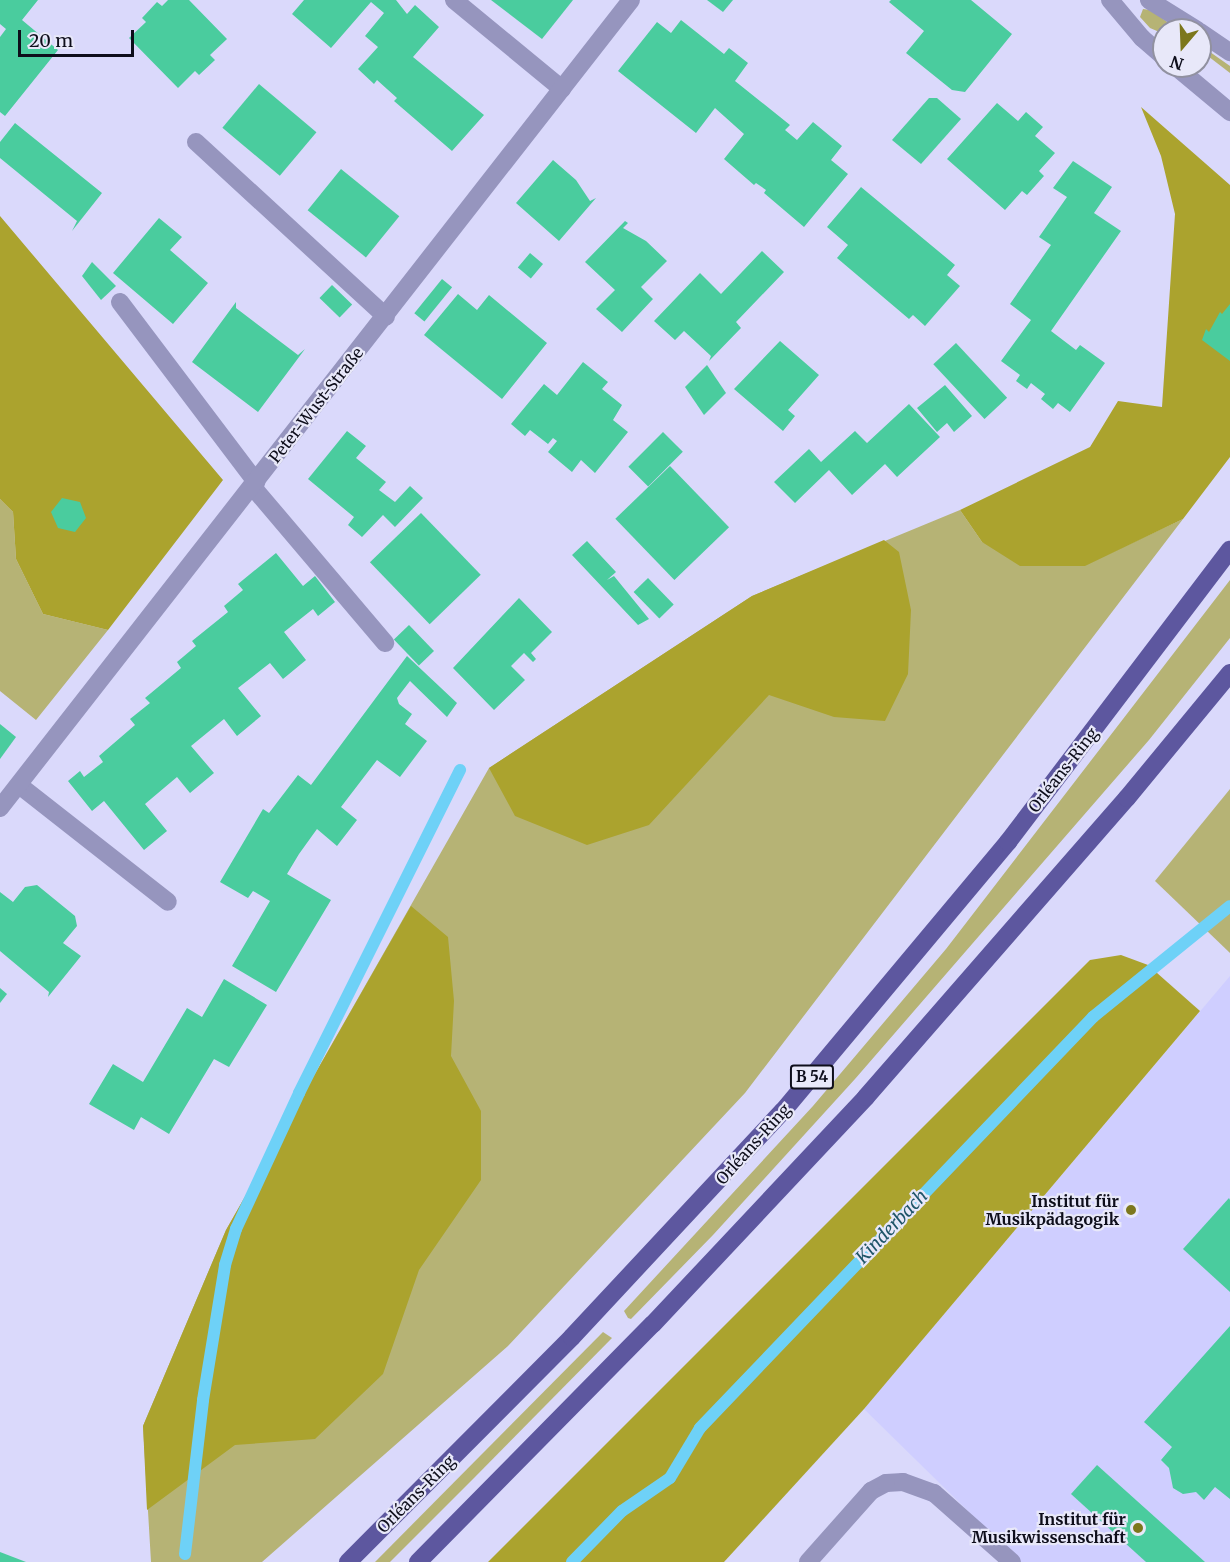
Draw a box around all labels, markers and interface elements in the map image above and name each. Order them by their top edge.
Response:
scale bar [21,18,136,56]
north arrow [1152,18,1212,78]
text: 20 m [29,29,73,52]
text: N [1168,52,1186,75]
street label: Peter-Wust-Straße [265,343,367,467]
street label: Orléans-Ring [1024,724,1102,816]
road number: B 54 [790,1065,834,1089]
street label: Orléans-Ring [712,1100,794,1188]
water label: Kinderbach [852,1186,932,1268]
place label: Institut für Musikpädagogik [986,1191,1119,1229]
marker: Institut für Musikpädagogik [1124,1203,1138,1217]
street label: Orléans-Ring [373,1451,459,1537]
place label: Institut für Musikwissenschaft [972,1509,1126,1547]
marker: Institut für Musikwissenschaft [1131,1521,1145,1535]

